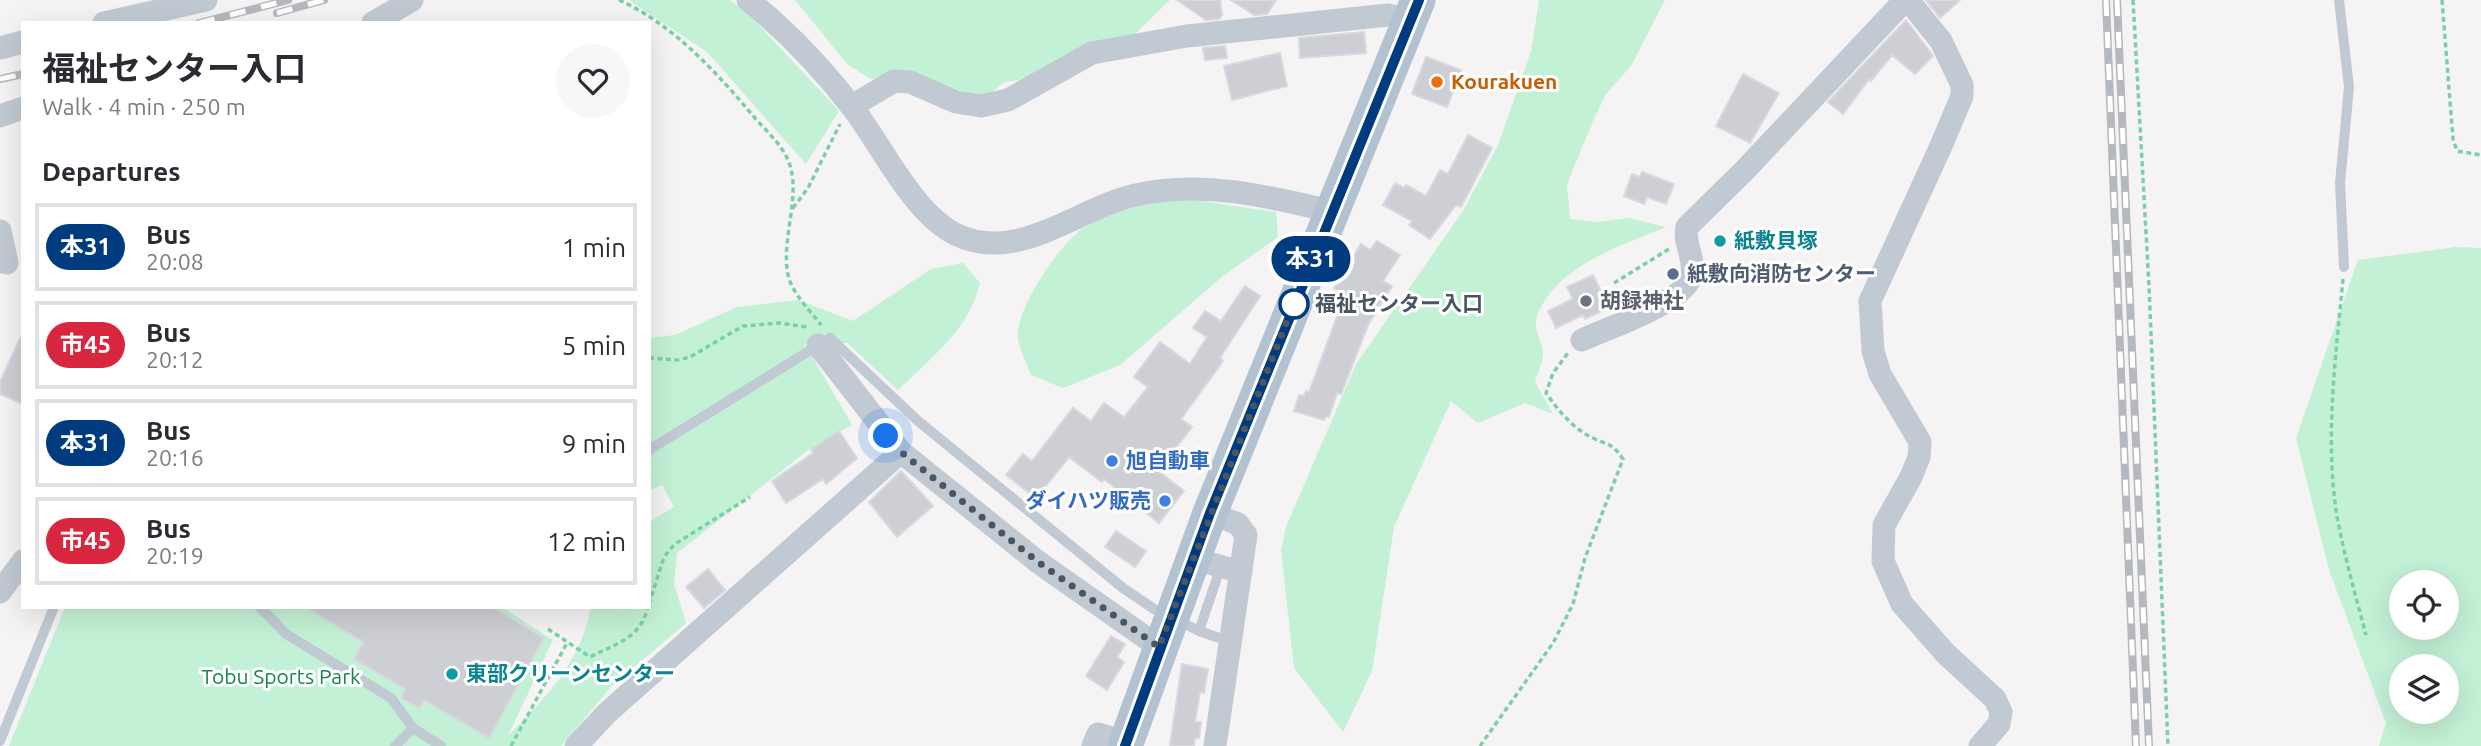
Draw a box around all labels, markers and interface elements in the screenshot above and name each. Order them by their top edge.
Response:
button: heart [556,44,630,118]
text: 福祉センター入口 [42,49,306,86]
place label: Kourakuen [1451,69,1557,93]
marker: Kourakuen [1429,74,1445,90]
text: Walk · 4 min · 250 m [42,94,246,119]
text: Departures [42,157,180,186]
text: Bus [146,220,191,249]
place label: 紙敷貝塚 [1734,228,1818,252]
text: 本31 [60,233,111,260]
text: 1 min [562,233,626,262]
marker: 紙敷貝塚 [1712,233,1728,249]
line badge: 本31 [1271,236,1351,282]
text: 本31 [1285,245,1337,272]
text: 20:08 [146,249,204,274]
place label: 紙敷向消防センター [1687,261,1876,285]
marker: 紙敷向消防センター [1665,266,1681,282]
place label: 胡録神社 [1600,288,1684,312]
marker: 福祉センター入口 [1279,289,1309,319]
place label: 福祉センター入口 [1315,291,1483,315]
marker: 胡録神社 [1578,293,1594,309]
text: Bus [146,318,191,347]
text: 市45 [60,331,111,358]
text: 5 min [562,331,626,360]
text: 20:12 [146,347,204,372]
text: Bus [146,416,191,445]
your location [868,418,903,453]
text: 本31 [60,429,111,456]
text: 9 min [562,429,626,458]
text: 20:16 [146,445,204,470]
place label: 旭自動車 [1126,448,1210,472]
marker: 旭自動車 [1104,453,1120,469]
place label: ダイハツ販売 [1025,488,1151,512]
marker: ダイハツ販売 [1157,493,1173,509]
text: Bus [146,514,191,543]
text: 市45 [60,527,111,554]
text: 12 min [547,527,626,556]
text: 20:19 [146,543,204,568]
map controls [2389,570,2459,724]
button: locate [2389,570,2459,640]
button: layers [2389,654,2459,724]
place label: 東部クリーンセンター [466,661,675,685]
park label: Tobu Sports Park [201,664,361,688]
marker: 東部クリーンセンター [444,666,460,682]

